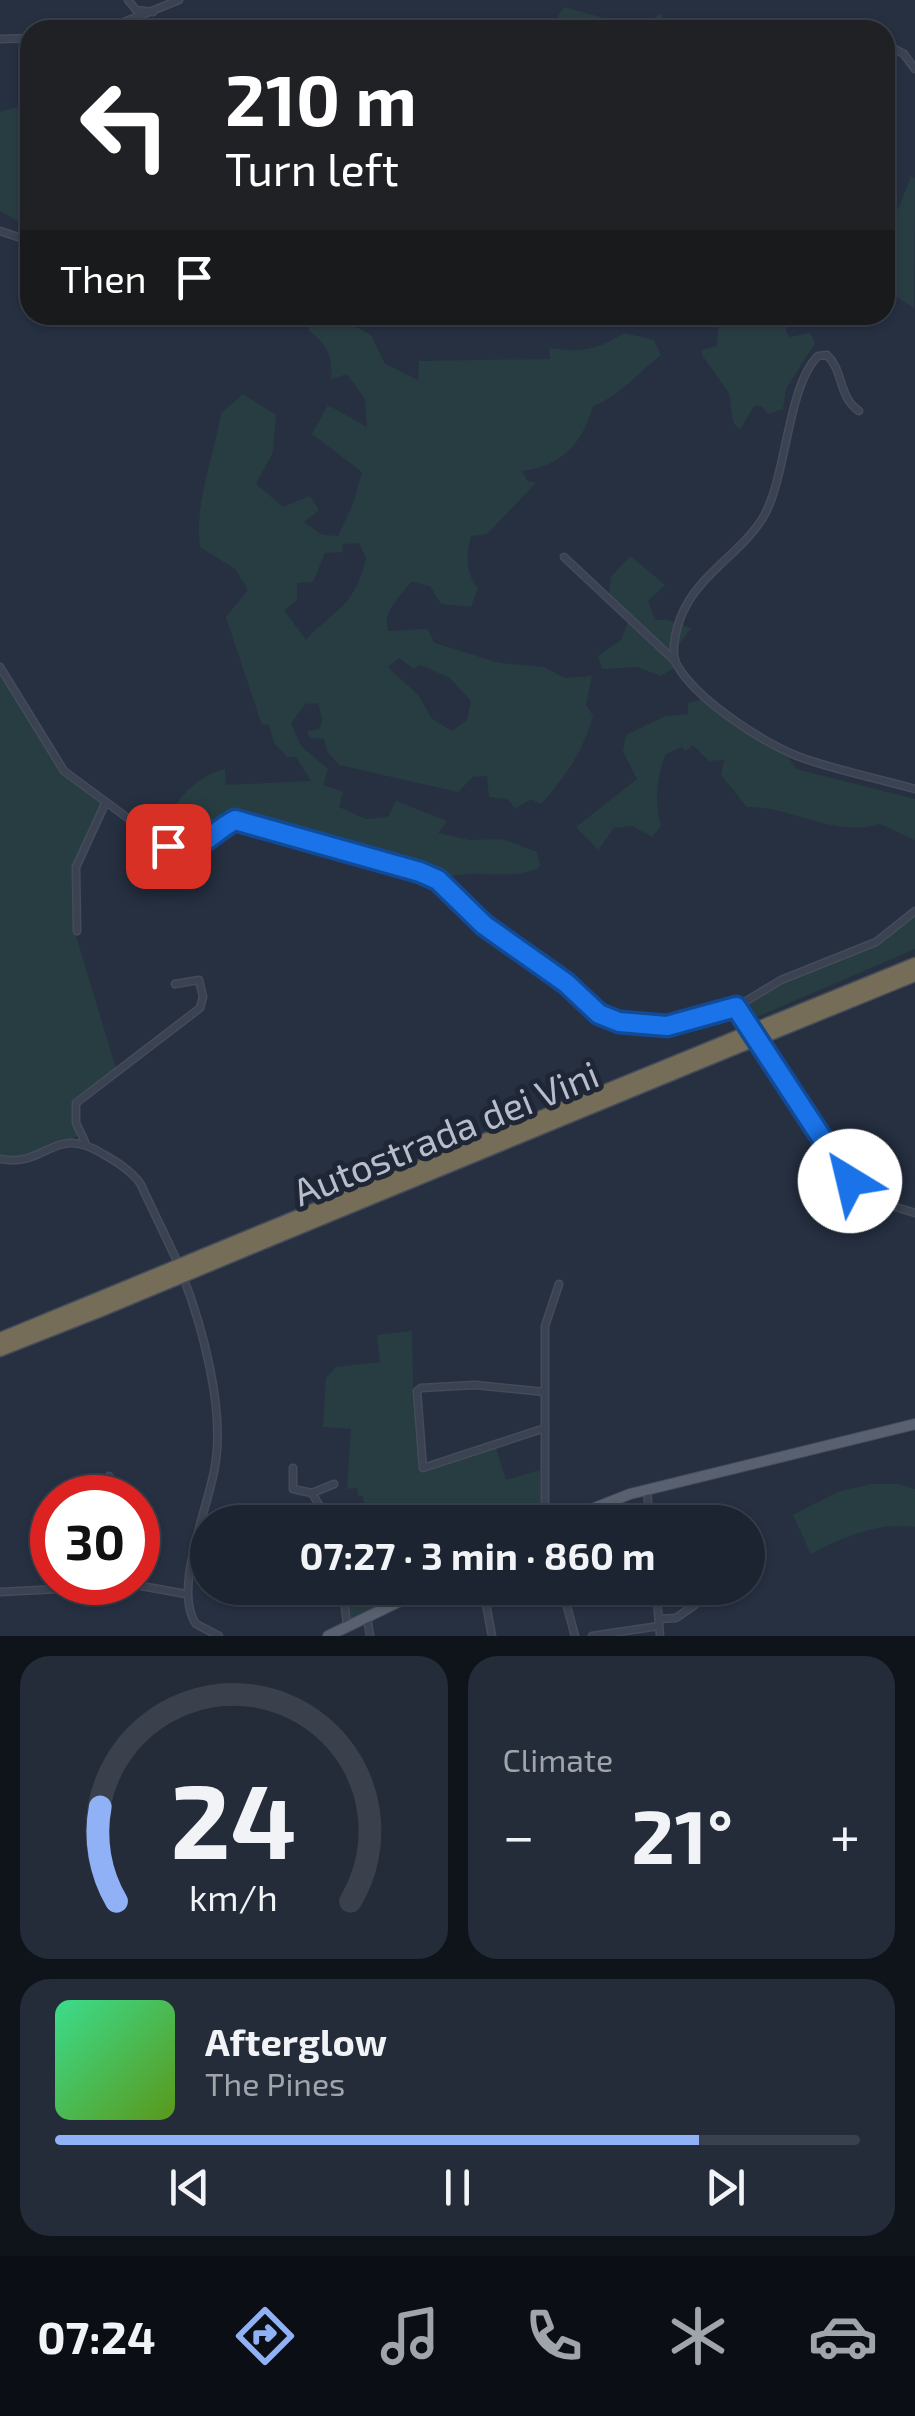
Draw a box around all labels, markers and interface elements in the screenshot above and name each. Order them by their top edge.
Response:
text: 210 m [225,56,417,140]
icon: left [60,60,190,190]
text: Turn left [225,141,399,195]
icon: arrive [167,250,222,305]
text: Then [60,255,147,301]
pin [126,804,211,889]
icon: arrive [141,819,196,874]
street label: Autostrada dei Vini [286,1050,605,1214]
position arrow [798,1129,902,1233]
speed limit sign: 30 [30,1475,160,1605]
text: 07:27 · 3 min · 860 m [299,1532,656,1578]
text: Climate [503,1740,613,1778]
text: 24 [170,1755,297,1880]
text: 21° [631,1789,733,1879]
text: − [503,1801,535,1867]
text: + [830,1801,860,1867]
text: km/h [189,1875,278,1918]
text: Afterglow [205,2018,387,2064]
text: The Pines [205,2064,345,2102]
icon: previous [162,2160,217,2215]
icon: pause [430,2160,485,2215]
icon: next [698,2160,753,2215]
icon: directions [230,2301,300,2371]
icon: music [375,2301,445,2371]
icon: phone [519,2301,589,2371]
icon: climate [663,2301,733,2371]
icon: car [808,2301,878,2371]
text: 07:24 [37,2309,156,2363]

